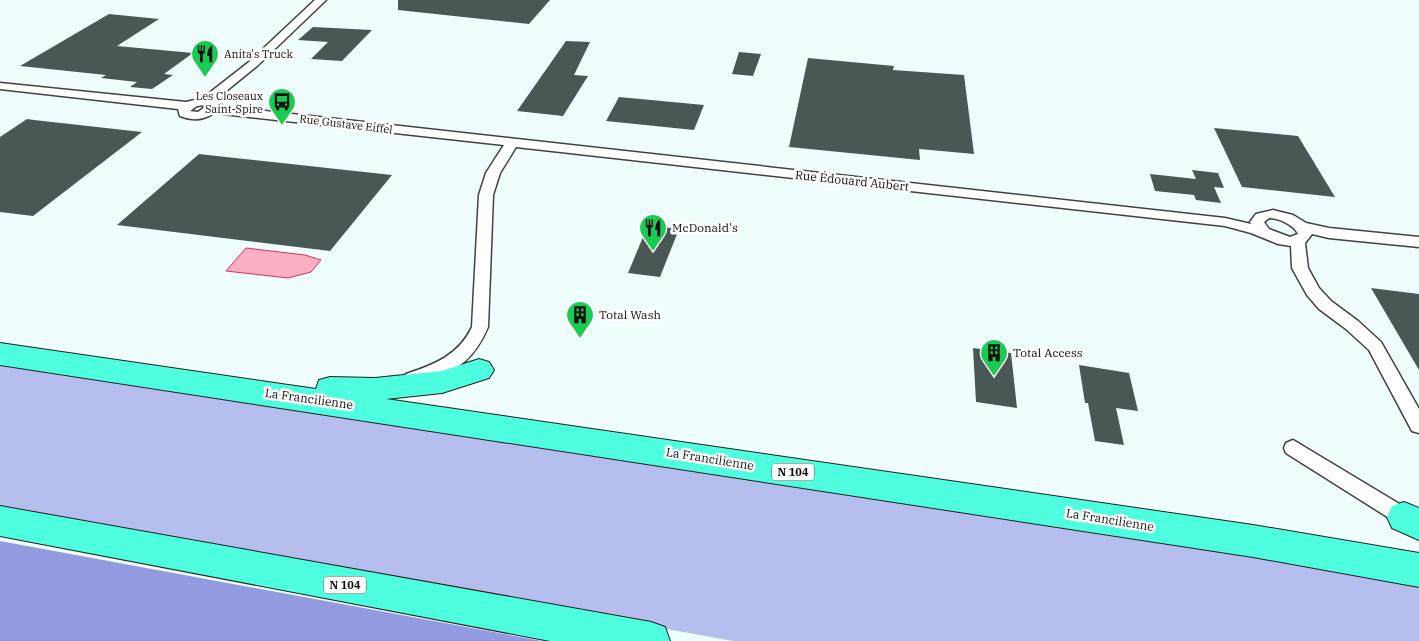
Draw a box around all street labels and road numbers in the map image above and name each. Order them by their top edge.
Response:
street label: Rue Gustave Eiffel [299,111,393,137]
street label: Rue Édouard Aubert [794,167,910,194]
street label: La Francilienne [264,385,354,412]
street label: La Francilienne [665,444,755,473]
road number: N 104 [772,464,814,481]
street label: La Francilienne [1065,505,1155,534]
road number: N 104 [324,576,366,594]

